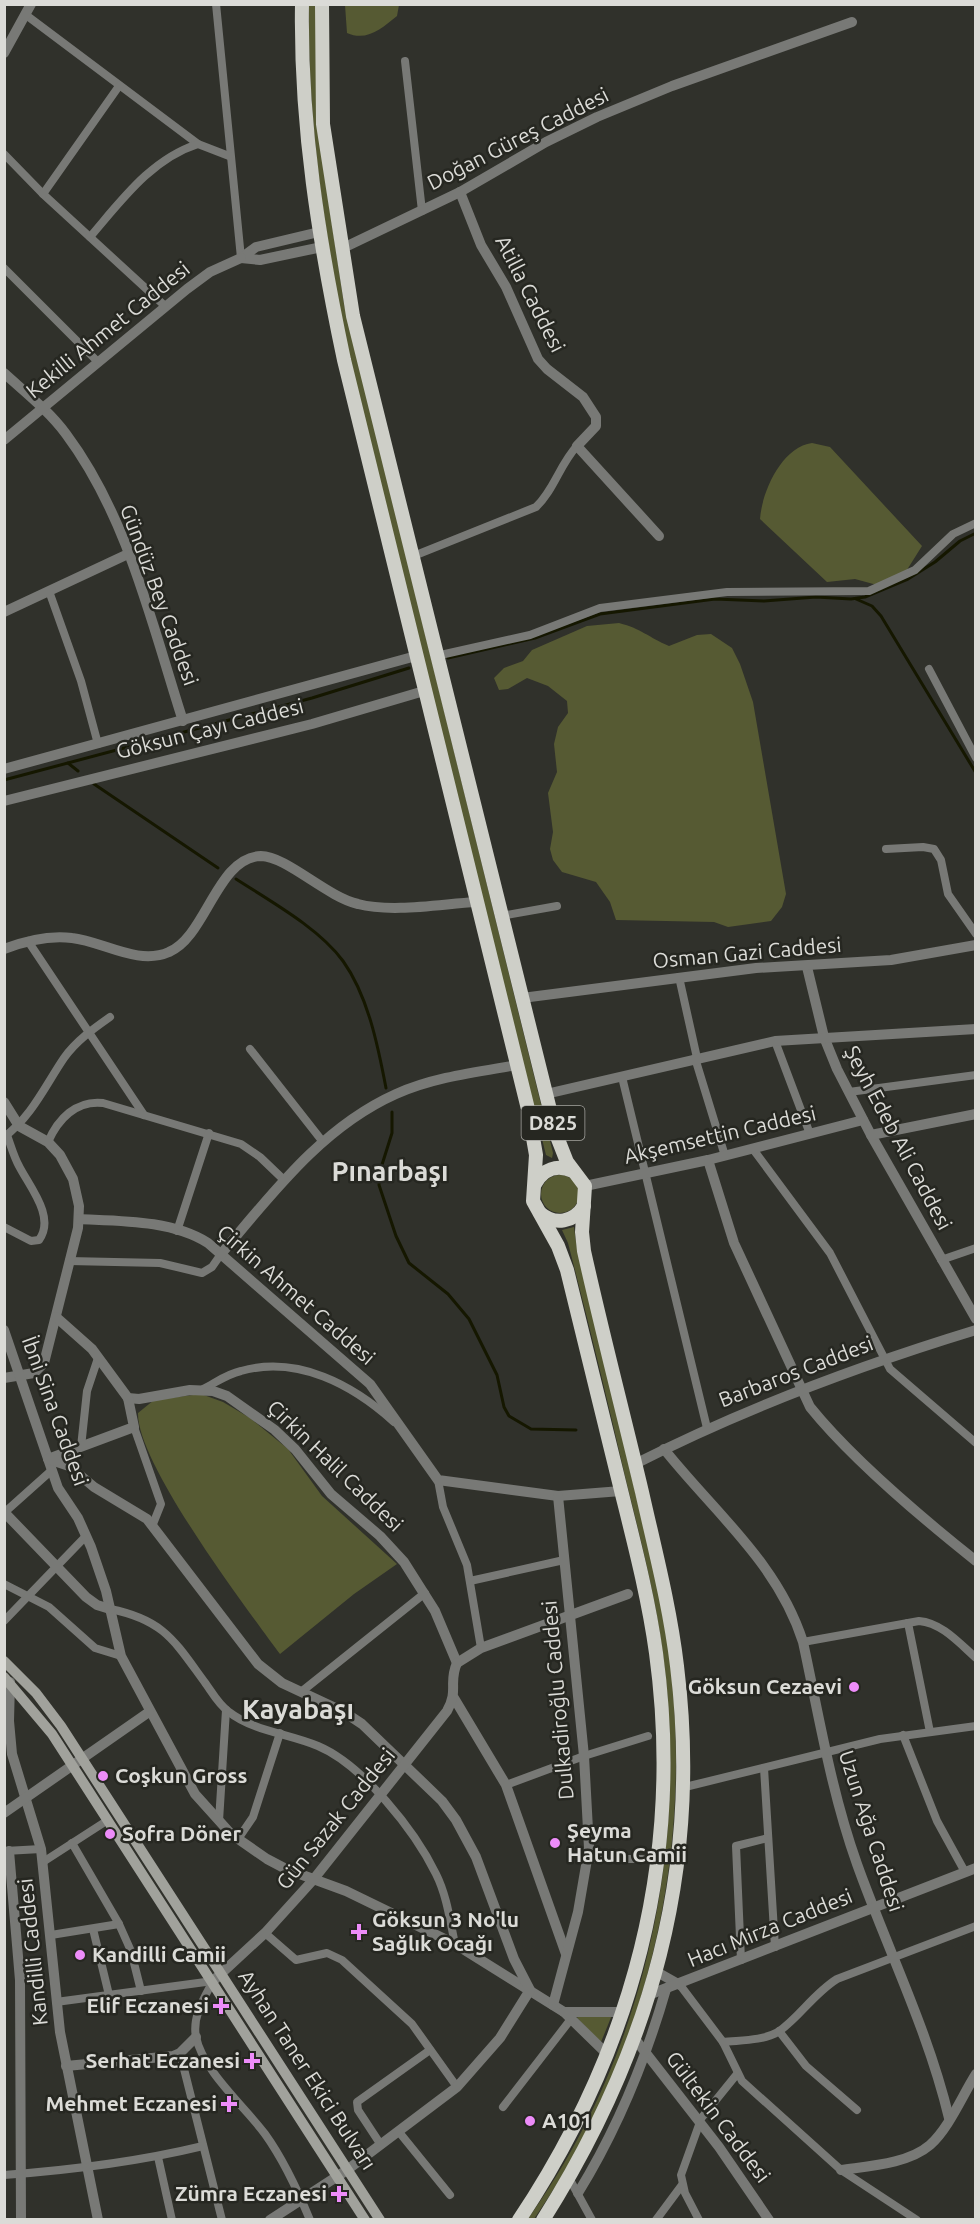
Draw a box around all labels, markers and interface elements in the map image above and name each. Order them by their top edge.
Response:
street label: Doğan Güreş Caddesi [423,82,612,194]
street label: Atilla Caddesi [491,231,571,356]
street label: Kekilli Ahmet Caddesi [21,256,194,402]
street label: Gündüz Bey Caddesi [116,501,204,688]
street label: Göksun Çayı Caddesi [113,693,306,763]
street label: Osman Gazi Caddesi [651,932,842,972]
street label: Şeyh Edeb Ali Caddesi [840,1041,958,1234]
street label: Akşemsettin Caddesi [621,1100,818,1168]
road number: D825 [522,1106,584,1140]
district label: Pınarbaşı [331,1156,449,1187]
street label: Çirkin Ahmet Caddesi [213,1219,380,1369]
street label: Barbaros Caddesi [715,1331,876,1412]
street label: İbni Sina Caddesi [18,1333,94,1489]
street label: Çirkin Halil Caddesi [263,1395,408,1536]
street label: Dulkadiroğlu Caddesi [536,1600,578,1801]
place label: Göksun Cezaevi [688,1674,842,1698]
marker: Göksun Cezaevi [847,1680,861,1694]
district label: Kayabaşı [242,1694,354,1725]
street label: Gün Sazak Caddesi [271,1743,399,1894]
street label: Uzun Ağa Caddesi [835,1747,909,1914]
place label: Coşkun Gross [115,1763,247,1787]
marker: Coşkun Gross [96,1769,110,1783]
place label: Şeyma Hatun Camii [567,1818,687,1866]
place label: Sofra Döner [122,1821,241,1845]
marker: Sofra Döner [103,1827,117,1841]
marker: Şeyma Hatun Camii [548,1836,562,1850]
street label: Kandilli Caddesi [12,1877,52,2027]
street label: Hacı Mirza Caddesi [684,1883,856,1971]
place label: Göksun 3 No'lu Sağlık Ocağı [372,1907,519,1955]
marker: Göksun 3 No'lu Sağlık Ocağı [350,1923,368,1941]
place label: Kandilli Camii [92,1942,226,1966]
marker: Kandilli Camii [73,1948,87,1962]
street label: Ayhan Taner Ekici Bulvarı [234,1965,381,2174]
place label: Elif Eczanesi [86,1993,209,2017]
marker: Elif Eczanesi [214,1999,228,2013]
street label: Gültekin Caddesi [662,2046,776,2187]
place label: Serhat Eczanesi [85,2048,240,2072]
marker: Serhat Eczanesi [245,2054,259,2068]
place label: Mehmet Eczanesi [46,2091,217,2115]
marker: Mehmet Eczanesi [222,2097,236,2111]
place label: A101 [542,2108,592,2132]
marker: A101 [523,2114,537,2128]
place label: Zümra Eczanesi [175,2181,327,2205]
marker: Zümra Eczanesi [332,2187,346,2201]

